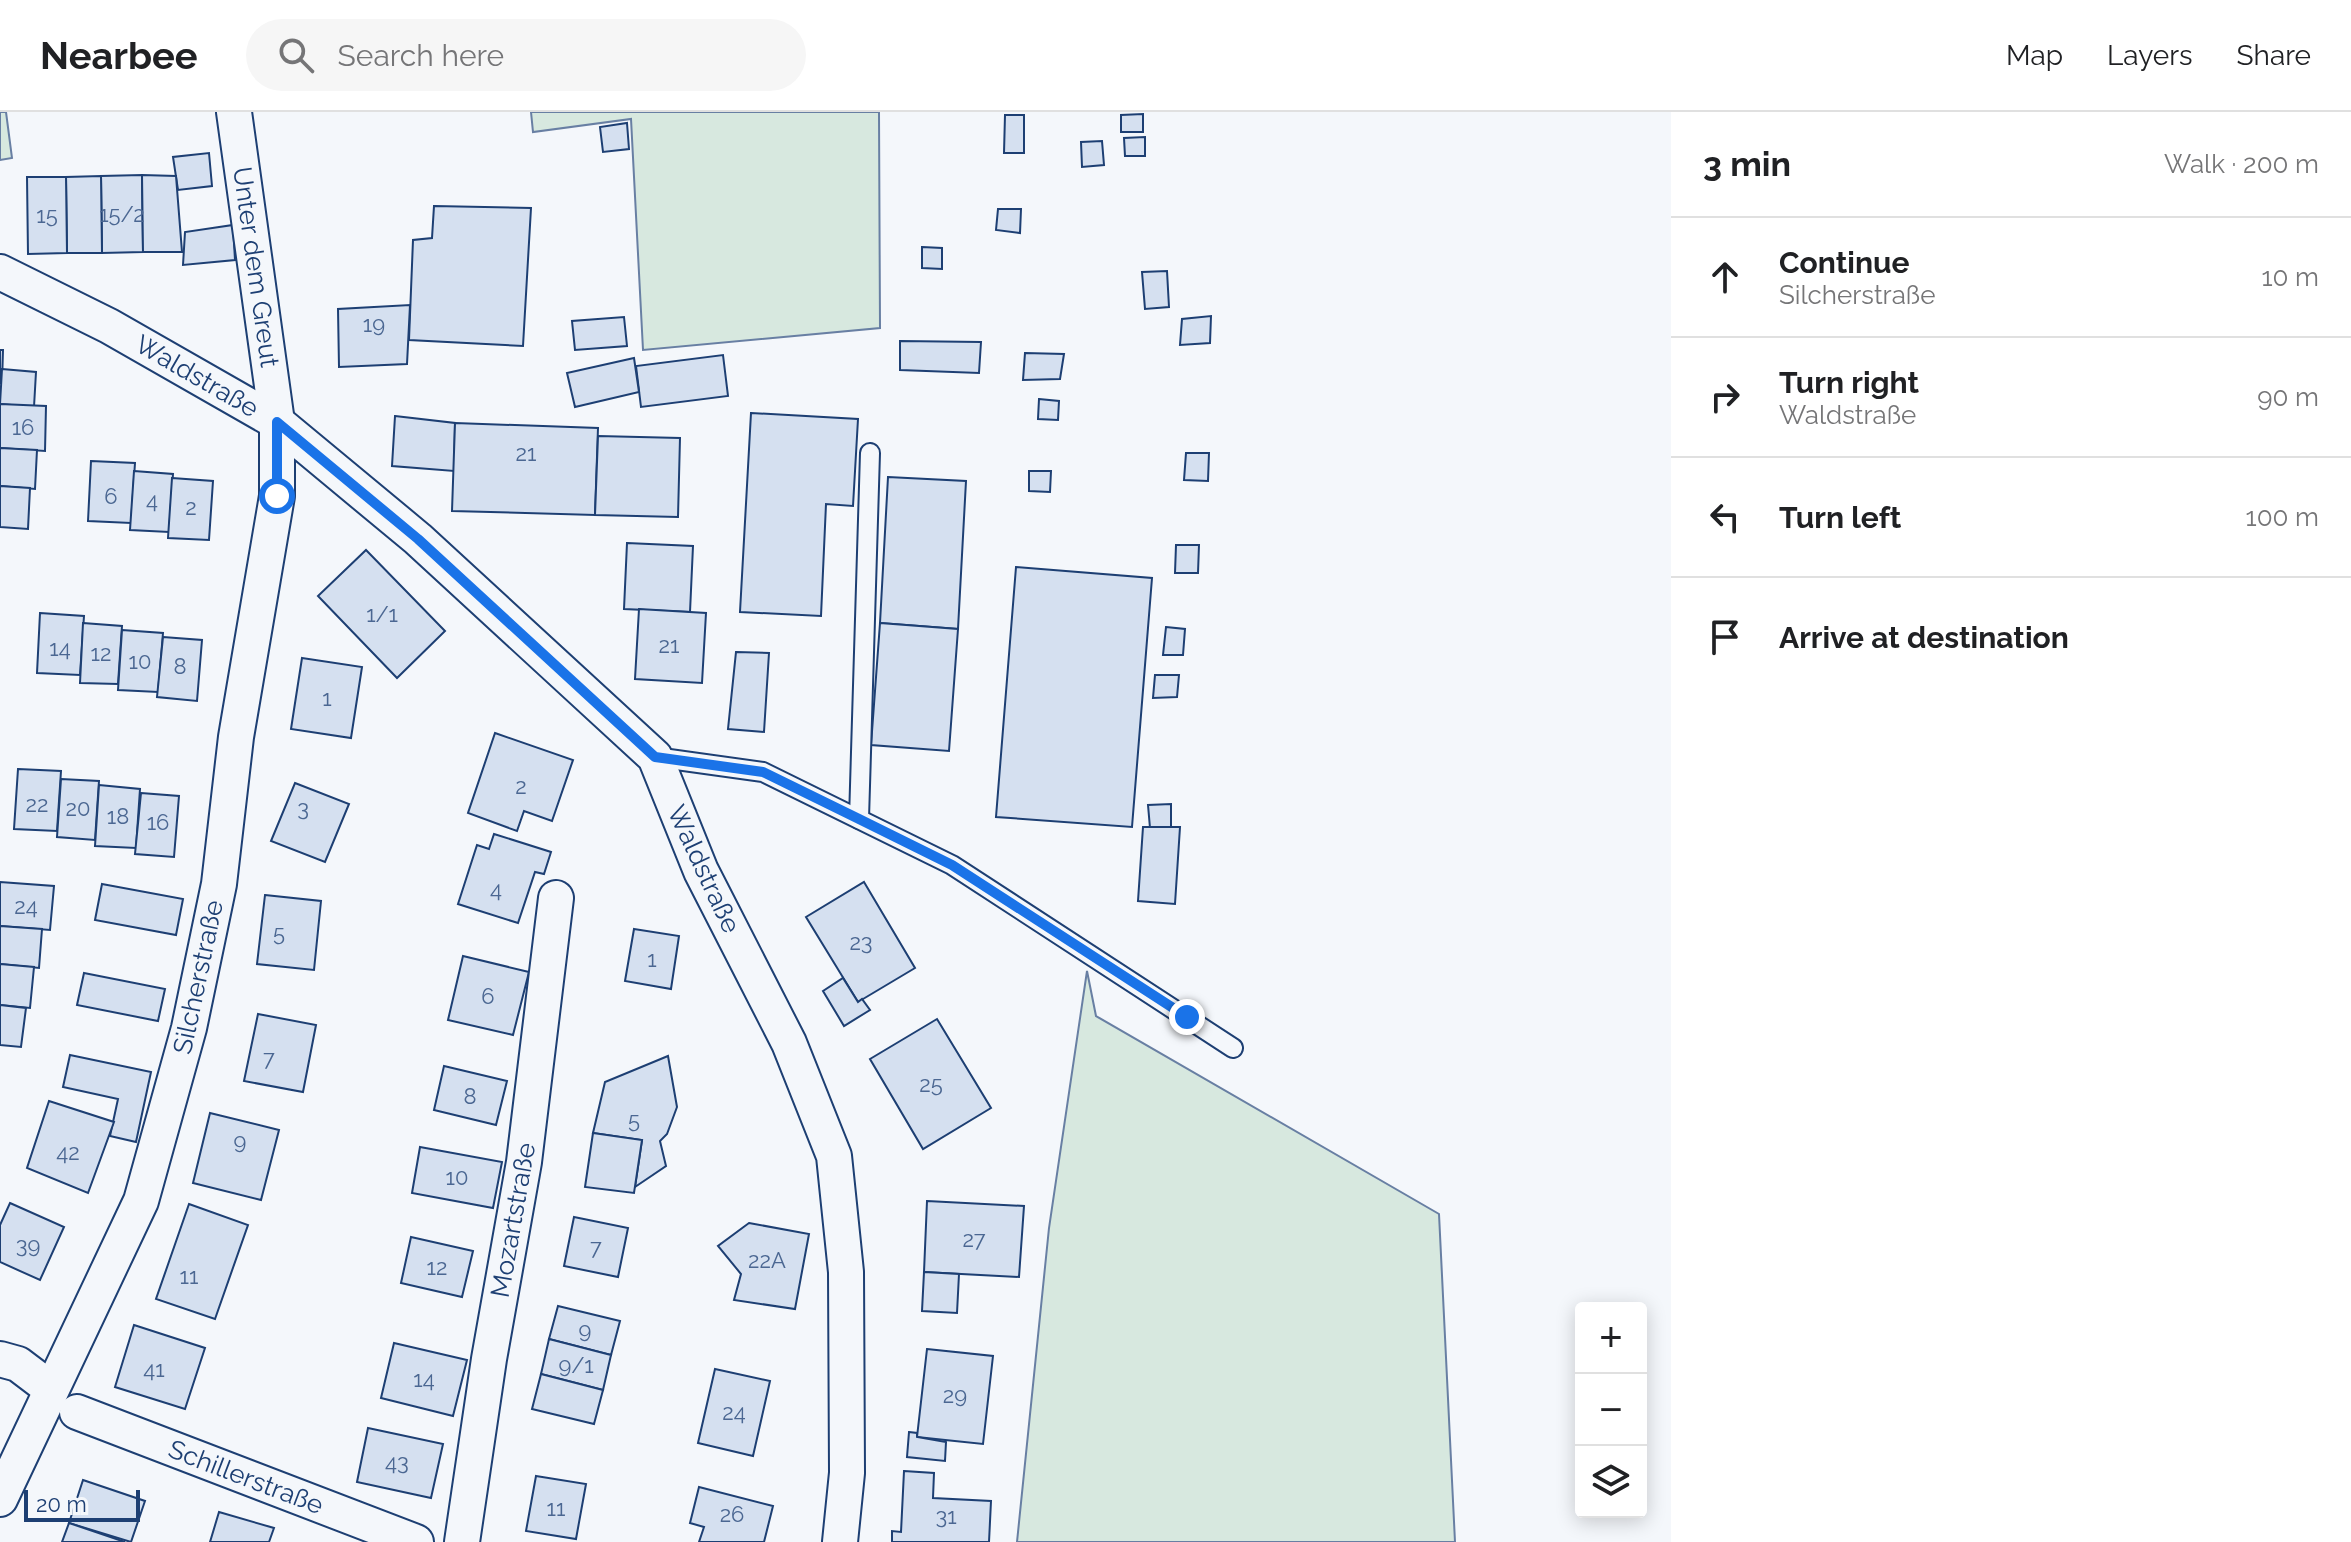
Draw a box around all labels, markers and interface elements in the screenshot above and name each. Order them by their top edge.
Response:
search box [246,19,806,91]
text: Nearbee [40,33,198,78]
icon: search [274,33,318,77]
text: Search here [338,38,504,73]
text: Map [2006,39,2063,72]
text: Layers [2107,39,2193,72]
text: Share [2237,39,2311,72]
text: 3 min [1703,144,1791,184]
text: Walk · 200 m [2164,149,2319,179]
street label: Unter dem Greut [227,165,285,369]
house number: 15/2 [99,201,145,227]
house number: 15 [36,202,58,228]
text: Continue [1779,245,1910,280]
icon: ahead [1703,255,1747,299]
text: 10 m [2261,262,2319,292]
text: Silcherstraße [1779,280,1935,310]
house number: 19 [363,311,385,337]
street label: Waldstraße [130,329,264,423]
text: Turn right [1779,365,1919,400]
icon: right [1703,375,1747,419]
text: 90 m [2257,382,2319,412]
text: Waldstraße [1779,400,1916,430]
house number: 16 [12,414,34,440]
house number: 21 [516,440,536,466]
route start [259,478,295,514]
house number: 6 [104,483,118,509]
house number: 4 [146,487,158,513]
house number: 2 [185,494,197,520]
icon: left [1703,495,1747,539]
text: Turn left [1779,500,1901,535]
text: 100 m [2246,502,2319,532]
house number: 1/1 [366,601,398,627]
icon: arrive [1703,615,1747,659]
text: Arrive at destination [1779,620,2069,655]
house number: 21 [659,632,679,658]
house number: 14 [49,635,71,661]
house number: 12 [91,640,111,666]
house number: 10 [129,648,151,674]
house number: 8 [173,653,187,679]
house number: 1 [322,685,332,711]
house number: 2 [515,773,527,799]
house number: 22 [26,791,48,817]
house number: 20 [66,795,90,821]
house number: 3 [297,795,309,821]
street label: Waldstraße [661,800,747,938]
house number: 18 [107,803,129,829]
house number: 16 [147,809,169,835]
house number: 4 [490,876,502,902]
house number: 24 [14,893,38,919]
street label: Silcherstraße [167,897,229,1057]
house number: 5 [273,920,285,946]
house number: 23 [849,929,873,955]
house number: 1 [647,946,657,972]
house number: 6 [481,983,495,1009]
route end [1169,999,1205,1035]
house number: 7 [263,1045,275,1071]
house number: 25 [919,1071,943,1097]
house number: 8 [463,1083,477,1109]
house number: 5 [628,1107,640,1133]
house number: 9 [234,1128,246,1154]
house number: 42 [56,1139,80,1165]
street label: Mozartstraße [485,1140,541,1300]
house number: 10 [446,1164,468,1190]
house number: 27 [962,1226,986,1252]
house number: 39 [16,1232,40,1258]
house number: 7 [590,1234,602,1260]
house number: 22A [748,1247,786,1273]
house number: 12 [427,1254,447,1280]
house number: 11 [180,1263,198,1289]
map controls [1575,1302,1647,1518]
button: + [1575,1302,1647,1374]
house number: 9 [579,1317,591,1343]
house number: 9/1 [558,1352,594,1378]
house number: 41 [143,1356,165,1382]
house number: 14 [413,1366,435,1392]
button: − [1575,1374,1647,1446]
house number: 29 [943,1382,967,1408]
house number: 24 [722,1399,746,1425]
street label: Schillerstraße [164,1434,328,1520]
button: layers [1575,1446,1647,1518]
house number: 43 [385,1449,409,1475]
scale bar [24,1486,140,1522]
text: 20 m [36,1491,87,1517]
house number: 11 [547,1495,565,1521]
house number: 26 [720,1501,744,1527]
house number: 31 [935,1503,957,1529]

